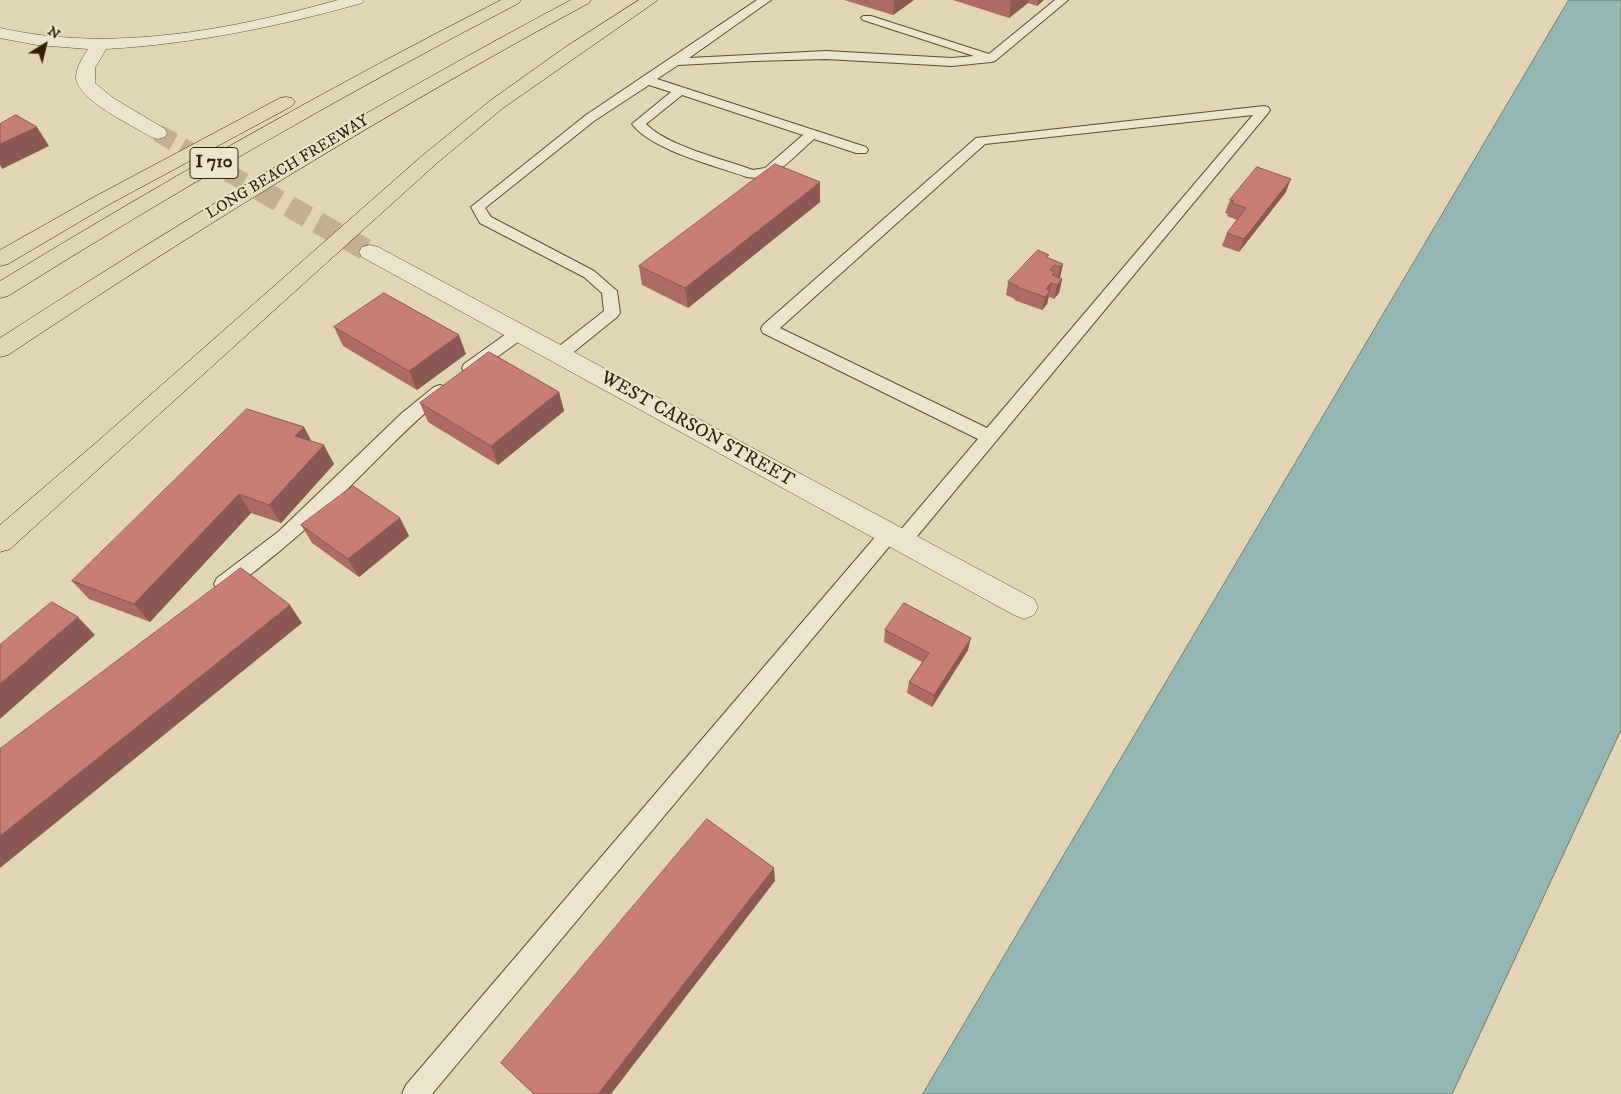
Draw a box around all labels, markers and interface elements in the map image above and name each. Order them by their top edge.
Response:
north arrow [20,20,70,70]
text: N [44,22,64,44]
street label: LONG BEACH FREEWAY [203,112,373,224]
road number: I 710 [190,148,238,178]
street label: WEST CARSON STREET [596,367,798,493]

